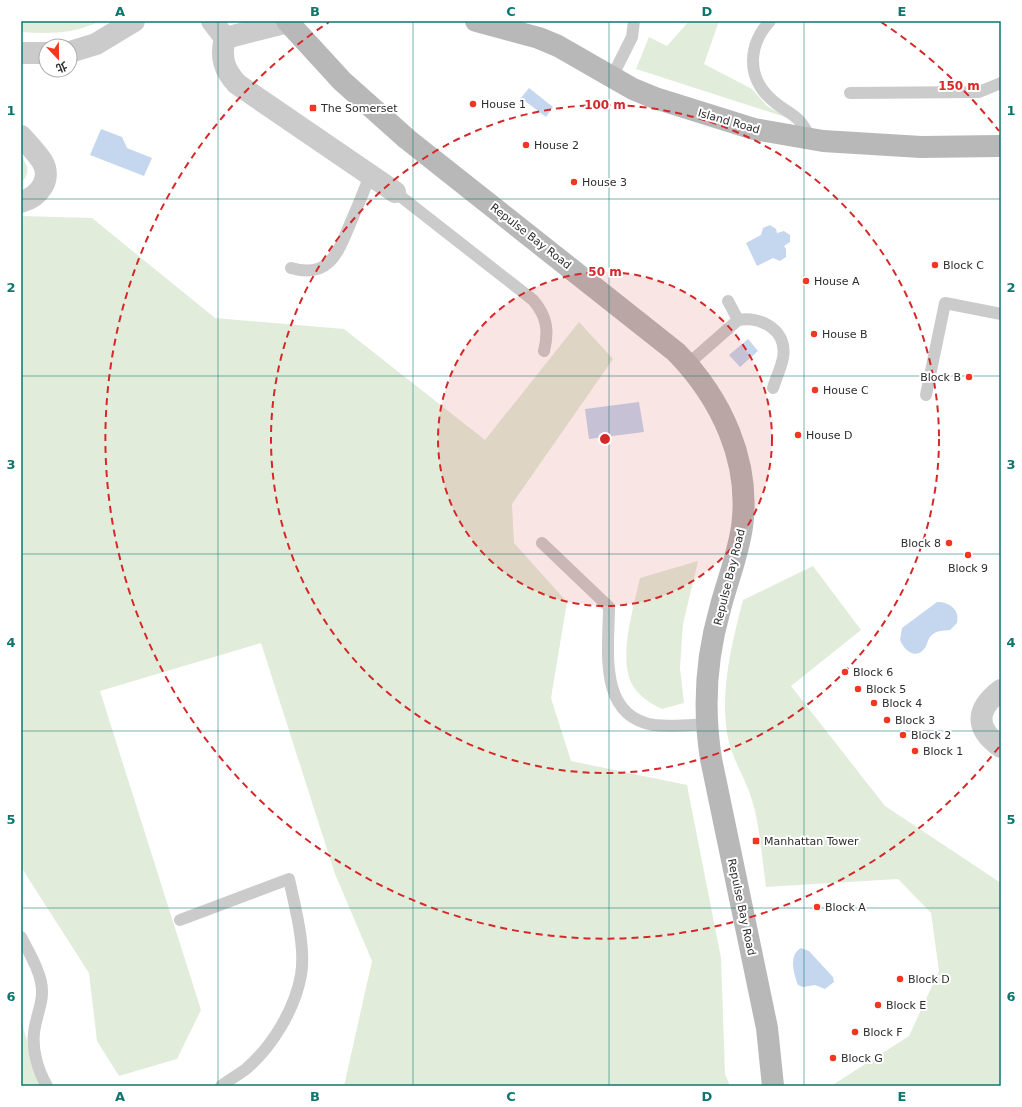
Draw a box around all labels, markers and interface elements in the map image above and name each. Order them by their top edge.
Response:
text: A [115,4,125,19]
text: B [310,4,320,19]
text: C [506,4,516,19]
text: D [702,4,713,19]
text: E [898,4,906,19]
north arrow [38,38,78,78]
text: 北 [54,59,69,75]
text: 150 m [938,79,980,93]
place label: House 1 [481,98,526,111]
text: 100 m [584,98,626,112]
marker: House 1 [468,99,478,109]
place label: The Somerset [320,102,398,115]
text: 1 [6,103,16,118]
marker: The Somerset [308,103,318,113]
text: 1 [1006,103,1016,118]
street label: Island Road [696,106,761,137]
place label: House 2 [534,139,579,152]
marker: House 2 [521,140,531,150]
place label: House 3 [582,176,627,189]
marker: House 3 [569,177,579,187]
street label: Repulse Bay Road [488,201,574,272]
place label: Block C [943,259,984,272]
marker: Block C [930,260,940,270]
text: 50 m [588,265,622,279]
place label: House A [814,275,860,288]
marker: House A [801,276,811,286]
text: 2 [6,280,16,295]
text: 2 [1006,280,1016,295]
place label: House B [822,328,868,341]
marker: House B [809,329,819,339]
place label: Block B [920,371,961,384]
marker: Block B [964,372,974,382]
place label: House C [823,384,869,397]
marker: House C [810,385,820,395]
place label: House D [806,429,852,442]
marker: House D [793,430,803,440]
centre of rings [598,432,612,446]
text: 3 [6,457,16,472]
text: 3 [1006,457,1016,472]
street label: Repulse Bay Road [711,528,748,627]
place label: Block 8 [901,537,941,550]
marker: Block 8 [944,538,954,548]
marker: Block 9 [963,550,973,560]
place label: Block 9 [948,562,988,575]
text: 4 [6,635,16,650]
text: 4 [1006,635,1016,650]
place label: Block 6 [853,666,893,679]
marker: Block 6 [840,667,850,677]
place label: Block 5 [866,683,906,696]
marker: Block 5 [853,684,863,694]
place label: Block 4 [882,697,922,710]
marker: Block 4 [869,698,879,708]
place label: Block 3 [895,714,935,727]
marker: Block 3 [882,715,892,725]
place label: Block 2 [911,729,951,742]
marker: Block 2 [898,730,908,740]
place label: Block 1 [923,745,963,758]
marker: Block 1 [910,746,920,756]
text: 5 [6,812,16,827]
text: 5 [1006,812,1016,827]
place label: Manhattan Tower [764,835,859,848]
marker: Manhattan Tower [751,836,761,846]
street label: Repulse Bay Road [725,857,758,957]
place label: Block A [825,901,866,914]
marker: Block A [812,902,822,912]
place label: Block D [908,973,950,986]
marker: Block D [895,974,905,984]
text: 6 [6,989,16,1004]
text: 6 [1006,989,1016,1004]
place label: Block E [886,999,926,1012]
marker: Block E [873,1000,883,1010]
place label: Block F [863,1026,903,1039]
marker: Block F [850,1027,860,1037]
place label: Block G [841,1052,883,1065]
marker: Block G [828,1053,838,1063]
text: A [115,1089,125,1104]
text: B [310,1089,320,1104]
text: C [506,1089,516,1104]
text: D [702,1089,713,1104]
text: E [898,1089,906,1104]

